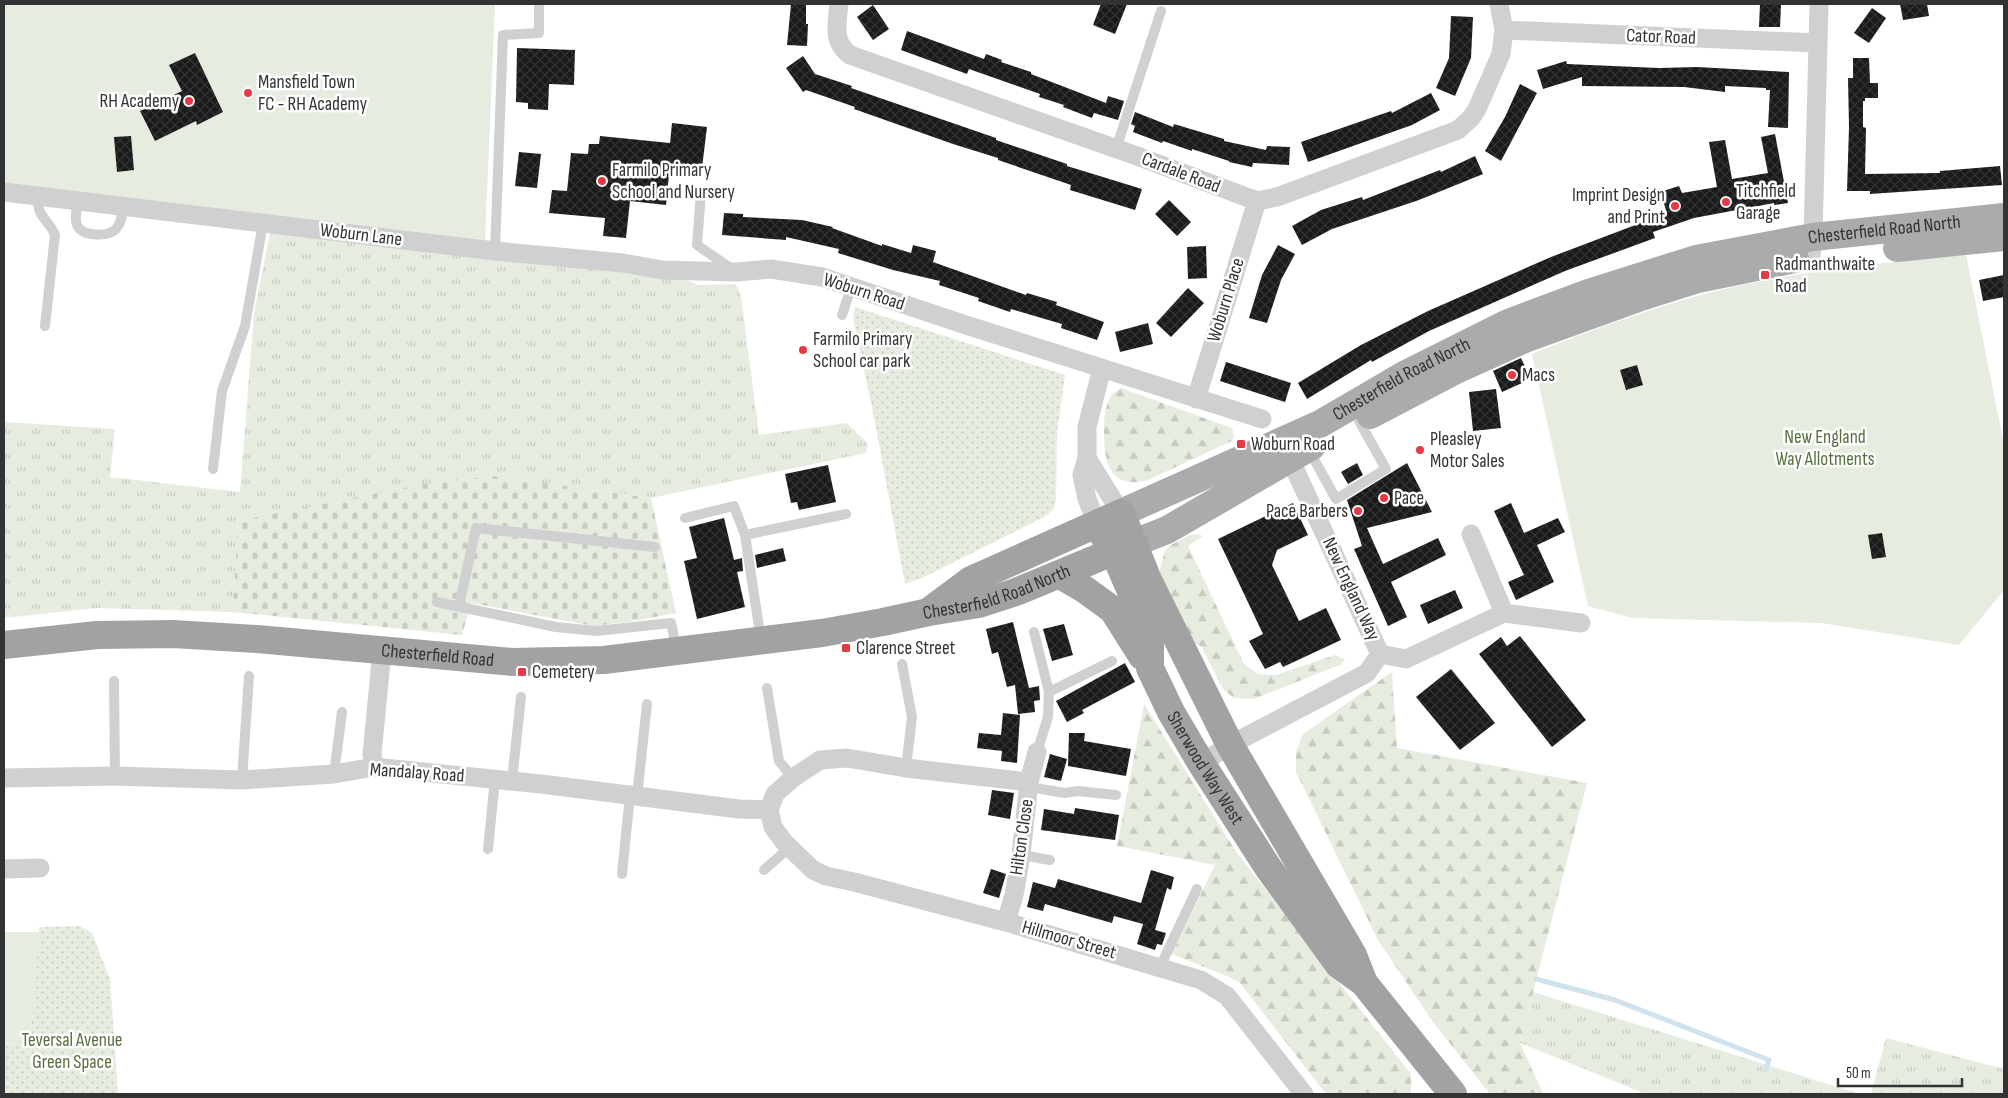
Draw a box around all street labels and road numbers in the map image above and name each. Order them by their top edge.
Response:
street label: Cator Road [1626,24,1696,50]
street label: Cardale Road [1138,147,1224,199]
street label: Chesterfield Road North [1806,210,1962,249]
street label: Woburn Lane [319,219,403,251]
street label: Woburn Place [1202,255,1250,345]
street label: Woburn Road [820,268,908,316]
street label: Chesterfield Road North [1328,332,1474,426]
street label: New England Way [1317,534,1385,645]
street label: Chesterfield Road North [921,559,1074,625]
street label: Chesterfield Road [380,639,495,672]
street label: Sherwood Way West [1162,707,1249,829]
street label: Mandalay Road [369,758,465,788]
street label: Hilton Close [1005,798,1039,876]
street label: Hillmoor Street [1019,916,1119,964]

